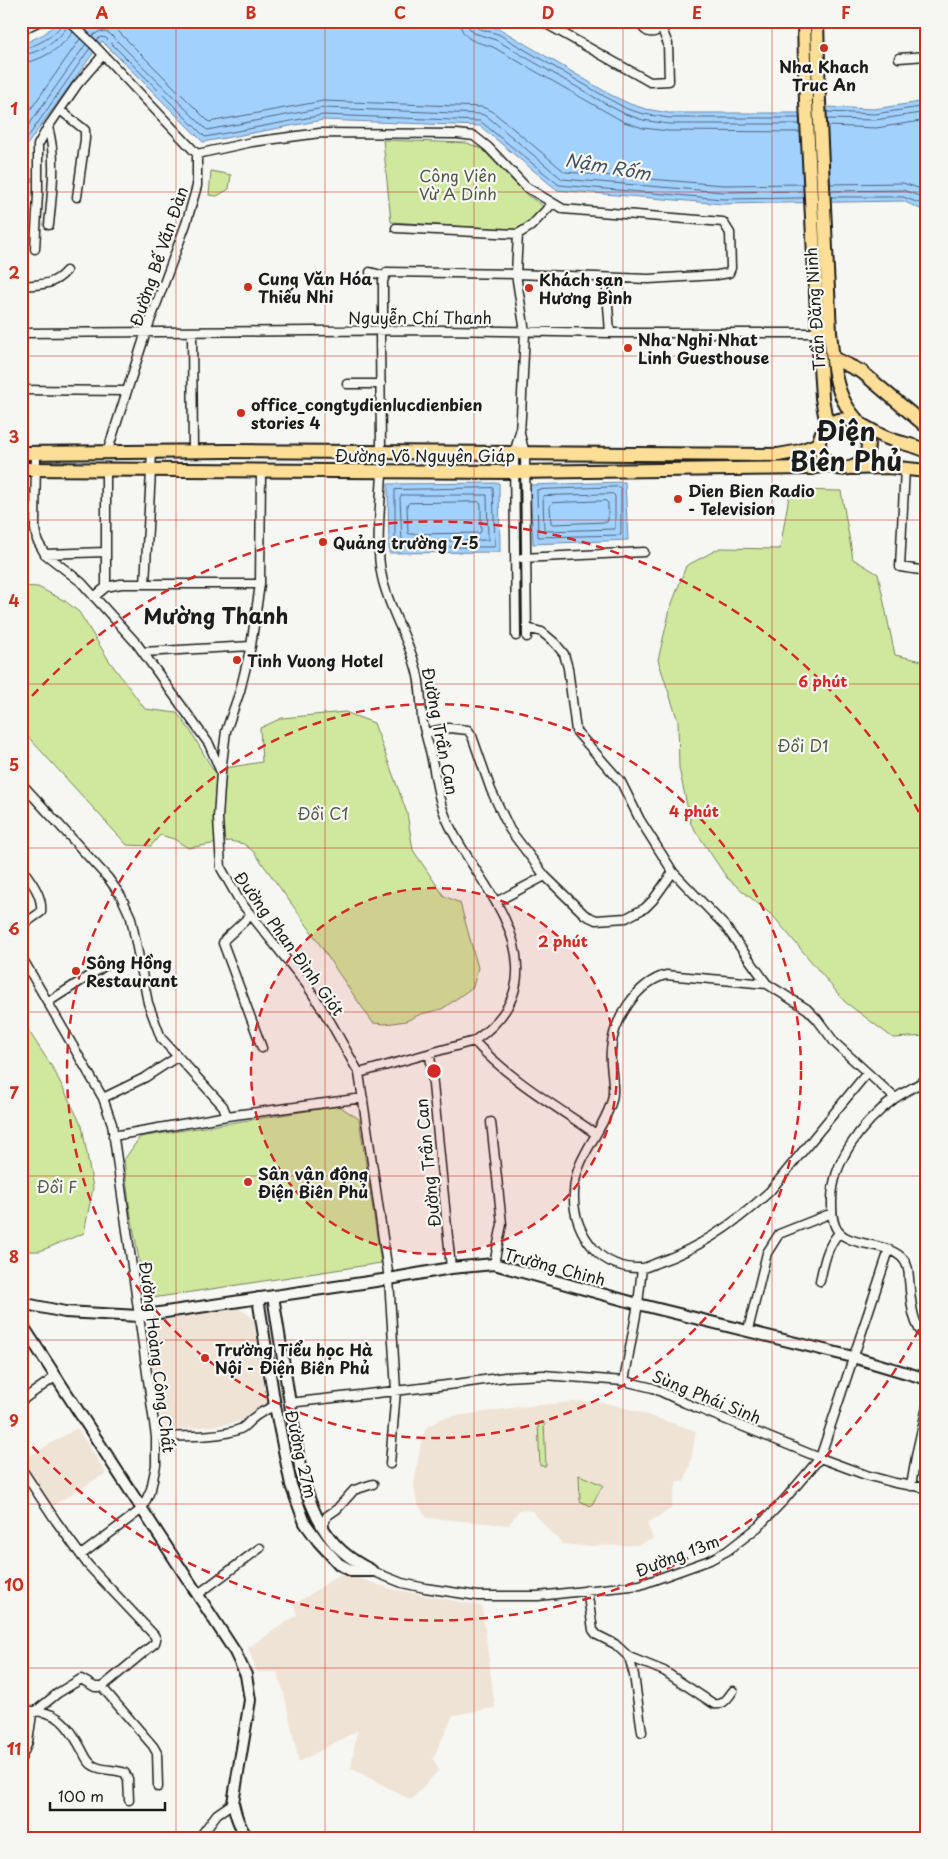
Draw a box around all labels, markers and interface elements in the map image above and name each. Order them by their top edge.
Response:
text: A [96,0,109,24]
text: B [246,0,257,24]
text: C [394,0,406,24]
text: D [542,0,554,24]
text: E [692,0,702,24]
text: F [841,0,851,24]
marker: Nha Khach Truc An [818,42,830,54]
place label: Nha Khach Truc An [779,54,869,96]
text: 1 [10,96,18,120]
water label: Nậm Rốm [563,145,653,187]
park label: Công Viên Vừ A Dính [419,163,497,205]
street label: Đường Bế Văn Đàn [123,183,193,329]
street label: Trần Đăng Ninh [798,247,830,371]
text: 2 [8,260,20,284]
place label: Cung Văn Hóa Thiếu Nhi [258,266,372,308]
place label: Khách sạn Hương Bình [539,267,632,309]
marker: Cung Văn Hóa Thiếu Nhi [242,281,254,293]
marker: Khách sạn Hương Bình [523,282,535,294]
street label: Nguyễn Chí Thanh [348,305,492,329]
place label: Nha Nghi Nhat Linh Guesthouse [638,327,770,369]
marker: Nha Nghi Nhat Linh Guesthouse [622,342,634,354]
place label: office_congtydienlucdienbien stories 4 [251,392,482,434]
marker: office_congtydienlucdienbien stories 4 [235,407,247,419]
district label: Điện Biên Phủ [790,411,902,480]
text: 3 [9,424,19,448]
street label: Đường Võ Nguyên Giáp [335,443,515,467]
place label: Dien Bien Radio - Television [688,478,815,520]
marker: Dien Bien Radio - Television [672,493,684,505]
place label: Quảng trường 7-5 [333,530,479,554]
marker: Quảng trường 7-5 [317,536,329,548]
text: 4 [9,588,20,612]
district label: Mường Thanh [144,599,288,631]
place label: Tinh Vuong Hotel [247,648,383,672]
marker: Tinh Vuong Hotel [231,654,243,666]
street label: Đường Trần Can [417,665,465,797]
text: 6 phút [798,669,848,692]
park label: Đồi D1 [778,733,828,757]
text: 5 [9,752,19,776]
text: 4 phút [669,799,719,822]
park label: Đồi C1 [297,801,349,825]
street label: Đường Phan Đình Giót [229,866,351,1021]
text: 6 [8,916,20,940]
text: 2 phút [538,929,588,952]
place label: Sông Hồng Restaurant [86,950,178,992]
marker: Sông Hồng Restaurant [70,965,82,977]
centre of rings [425,1062,443,1080]
text: 7 [9,1080,19,1104]
street label: Đường Trần Can [408,1097,446,1229]
place label: Sân vận động Điện Biên Phủ [258,1161,369,1203]
park label: Đồi F [37,1174,77,1198]
marker: Sân vận động Điện Biên Phủ [242,1176,254,1188]
street label: Trường Chinh [502,1241,608,1291]
text: 8 [9,1244,19,1268]
street label: Đường Hoàng Công Chất [134,1260,182,1455]
place label: Trường Tiểu học Hà Nội - Điện Biên Phủ [215,1337,373,1379]
marker: Trường Tiểu học Hà Nội - Điện Biên Phủ [199,1352,211,1364]
street label: Sùng Phái Sinh [649,1363,765,1429]
text: 9 [9,1408,19,1432]
street label: Đường 27m [280,1408,324,1500]
street label: Đường 13m [632,1528,722,1582]
text: 10 [4,1572,24,1596]
text: 11 [7,1736,21,1760]
scale bar [50,1779,165,1811]
text: 100 m [58,1784,104,1807]

